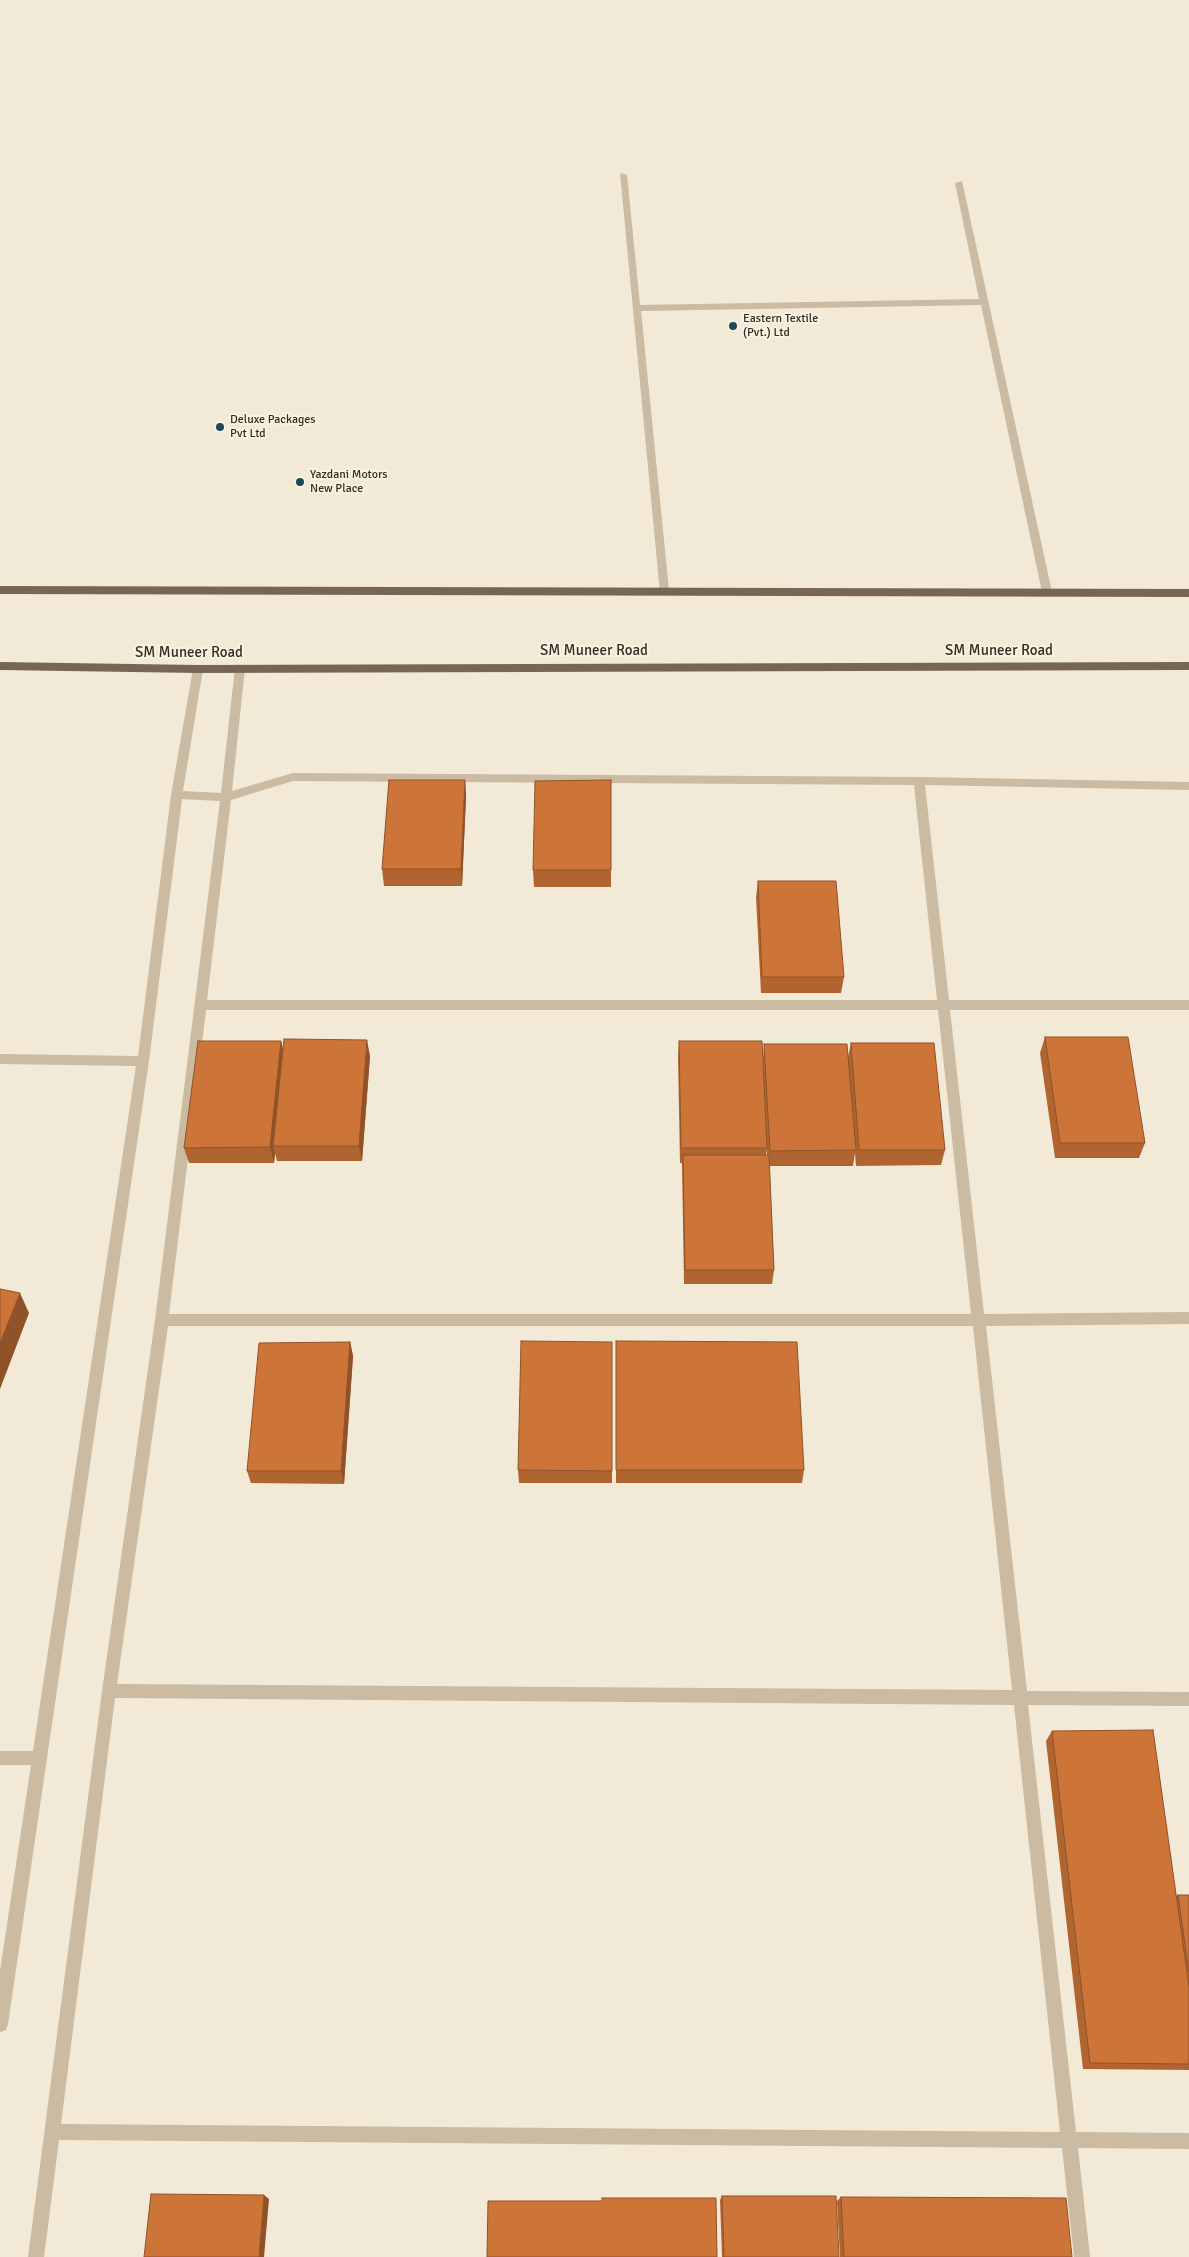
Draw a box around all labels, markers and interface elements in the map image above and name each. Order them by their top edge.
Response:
place label: Eastern Textile (Pvt.) Ltd [743,312,818,340]
marker: Eastern Textile (Pvt.) Ltd [727,320,739,332]
place label: Deluxe Packages Pvt Ltd [230,413,316,441]
marker: Deluxe Packages Pvt Ltd [214,421,226,433]
place label: Yazdani Motors New Place [310,468,388,496]
marker: Yazdani Motors New Place [294,476,306,488]
street label: SM Muneer Road [540,642,648,660]
street label: SM Muneer Road [945,642,1053,660]
street label: SM Muneer Road [135,644,243,662]

